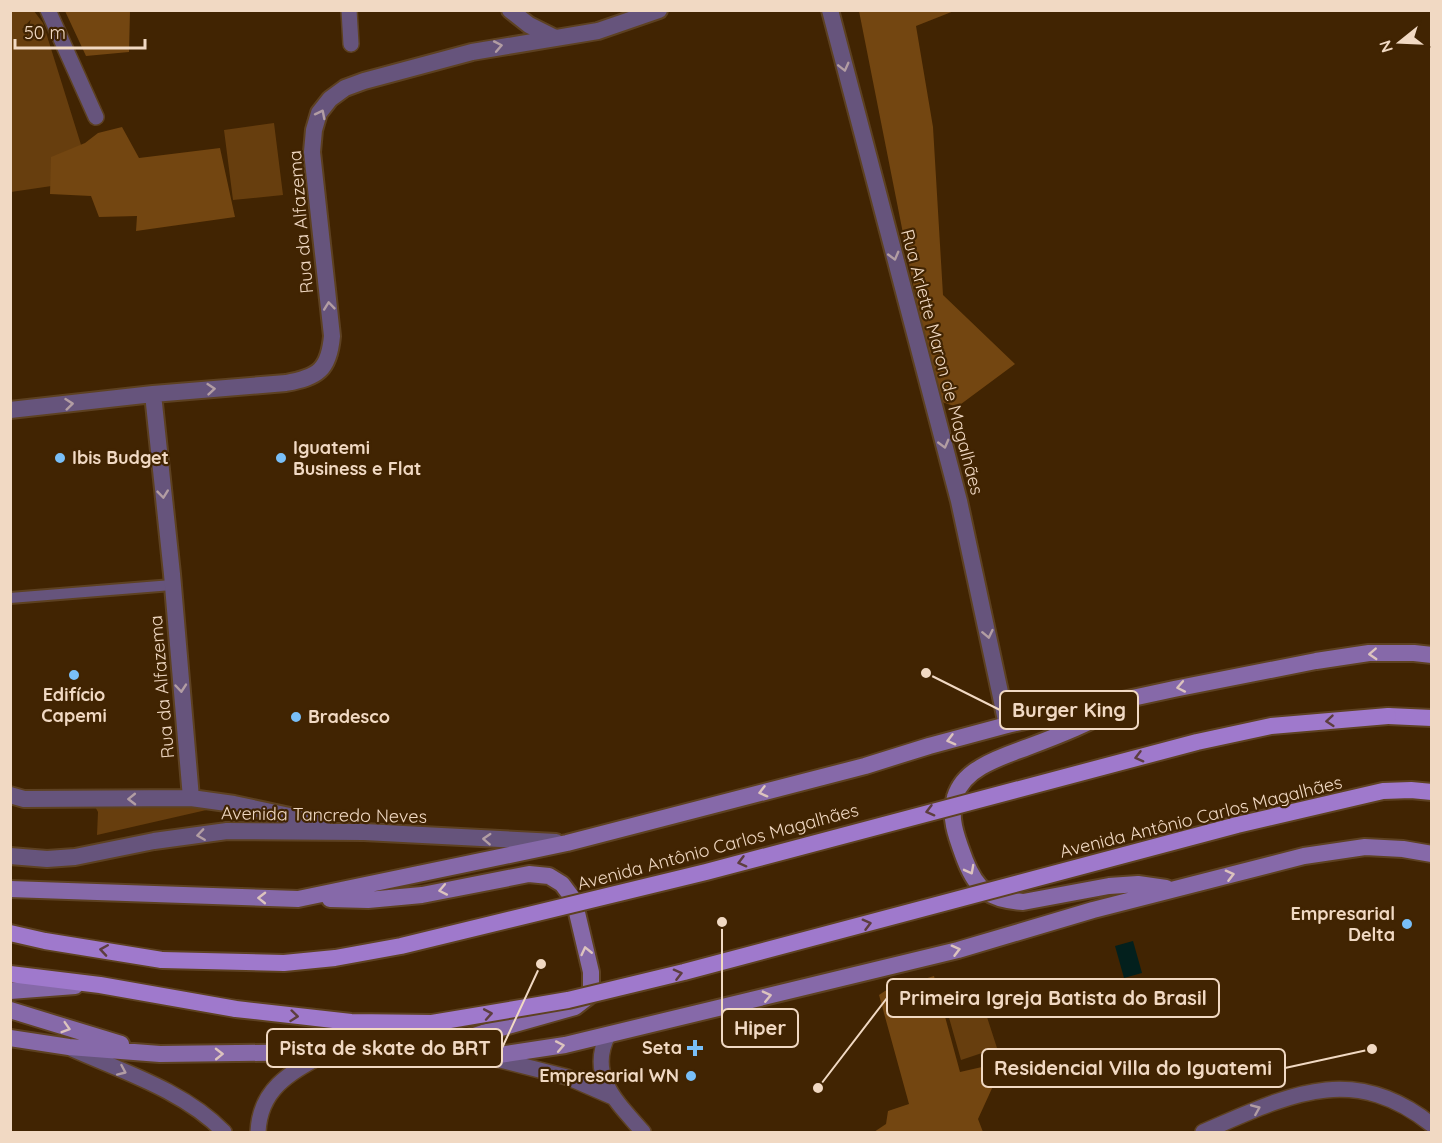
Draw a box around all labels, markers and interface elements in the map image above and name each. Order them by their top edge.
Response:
scale bar [15,12,146,50]
north arrow [1370,12,1430,72]
text: 50 m [24,21,66,44]
text: N [1374,38,1397,55]
one-way arrow [493,40,503,53]
one-way arrow [837,62,850,72]
one-way arrow [314,110,325,120]
street label: Rua da Alfazema [283,149,318,295]
street label: Rua Arlette Maron de Magalhães [896,227,989,497]
one-way arrow [887,250,899,261]
one-way arrow [323,302,335,311]
one-way arrow [207,383,216,396]
one-way arrow [64,398,73,411]
place label: Iguatemi Business e Flat [293,436,421,480]
one-way arrow [937,438,949,449]
place label: Ibis Budget [72,446,169,469]
marker: Ibis Budget [53,451,67,465]
marker: Iguatemi Business e Flat [274,451,288,465]
one-way arrow [156,490,169,499]
street label: Rua da Alfazema [144,614,179,760]
one-way arrow [981,629,994,639]
one-way arrow [1369,647,1378,660]
marker: Edifício Capemi [67,668,81,682]
one-way arrow [1177,680,1187,693]
place label: Edifício Capemi [41,683,107,727]
one-way arrow [174,684,187,693]
callout: Burger King [1000,691,1138,729]
text: Burger King [1012,697,1126,722]
place label: Bradesco [308,705,390,728]
marker: Bradesco [289,710,303,724]
one-way arrow [1325,714,1335,727]
one-way arrow [946,733,957,745]
one-way arrow [1134,749,1144,762]
street label: Avenida Antônio Carlos Magalhães [1057,770,1345,863]
one-way arrow [758,785,768,798]
one-way arrow [128,792,137,805]
street label: Avenida Antônio Carlos Magalhães [575,798,861,895]
street label: Avenida Tancredo Neves [221,801,427,828]
one-way arrow [925,804,935,817]
one-way arrow [196,828,205,840]
one-way arrow [483,832,492,845]
one-way arrow [737,855,747,868]
one-way arrow [963,864,974,875]
one-way arrow [1225,869,1235,882]
one-way arrow [439,883,449,896]
one-way arrow [258,892,267,904]
place label: Empresarial Delta [1290,902,1395,946]
marker: Empresarial Delta [1400,917,1414,931]
one-way arrow [862,919,872,932]
one-way arrow [951,944,961,957]
one-way arrow [99,945,109,957]
one-way arrow [581,946,594,956]
one-way arrow [673,968,683,981]
callout: Primeira Igreja Batista do Brasil [887,979,1219,1017]
text: Primeira Igreja Batista do Brasil [899,985,1207,1010]
one-way arrow [762,990,772,1003]
one-way arrow [483,1008,492,1020]
one-way arrow [289,1009,298,1022]
callout: Hiper [722,1009,798,1047]
text: Hiper [734,1015,786,1040]
one-way arrow [60,1021,71,1033]
callout: Pista de skate do BRT [267,1029,502,1067]
text: Pista de skate do BRT [279,1035,491,1060]
place label: Seta [642,1036,682,1059]
marker: Seta [686,1039,704,1057]
one-way arrow [554,1040,564,1053]
one-way arrow [214,1047,223,1060]
callout: Residencial Villa do Iguatemi [982,1049,1285,1087]
text: Residencial Villa do Iguatemi [994,1055,1272,1080]
one-way arrow [116,1064,127,1076]
place label: Empresarial WN [539,1064,679,1087]
marker: Empresarial WN [684,1069,698,1083]
one-way arrow [1250,1104,1261,1116]

